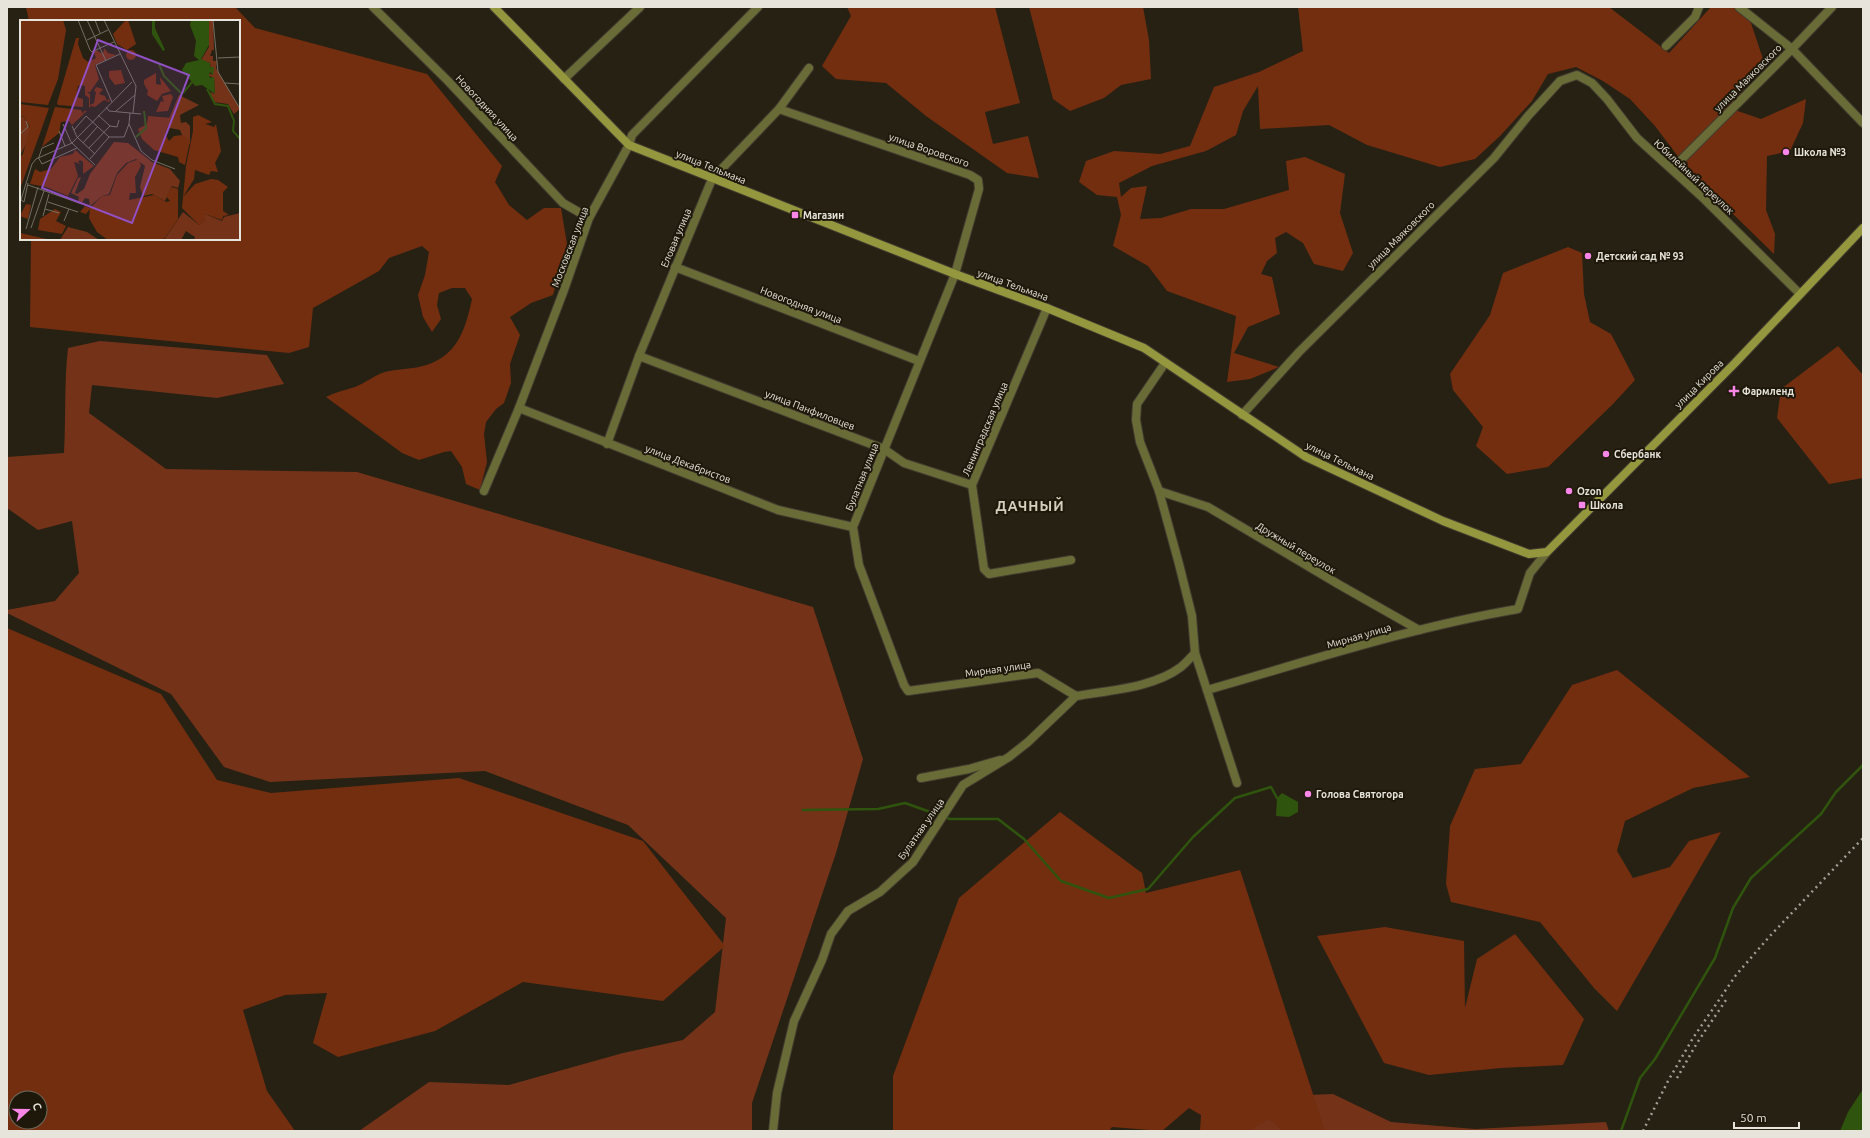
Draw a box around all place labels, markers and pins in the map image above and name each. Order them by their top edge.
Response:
marker: Школа №3 [1781,147,1791,157]
place label: Школа №3 [1794,147,1846,158]
marker: Магазин [790,210,800,220]
place label: Магазин [803,210,844,221]
marker: Детский сад № 93 [1583,251,1593,261]
place label: Детский сад № 93 [1596,251,1684,262]
marker: Фармленд [1729,386,1739,396]
place label: Фармленд [1742,386,1794,397]
marker: Сбербанк [1601,449,1611,459]
place label: Сбербанк [1614,449,1661,460]
marker: Ozon [1564,486,1574,496]
place label: Ozon [1577,486,1602,497]
marker: Школа [1577,500,1587,510]
place label: Школа [1590,500,1623,511]
marker: Голова Святогора [1303,789,1313,799]
place label: Голова Святогора [1316,789,1404,800]

